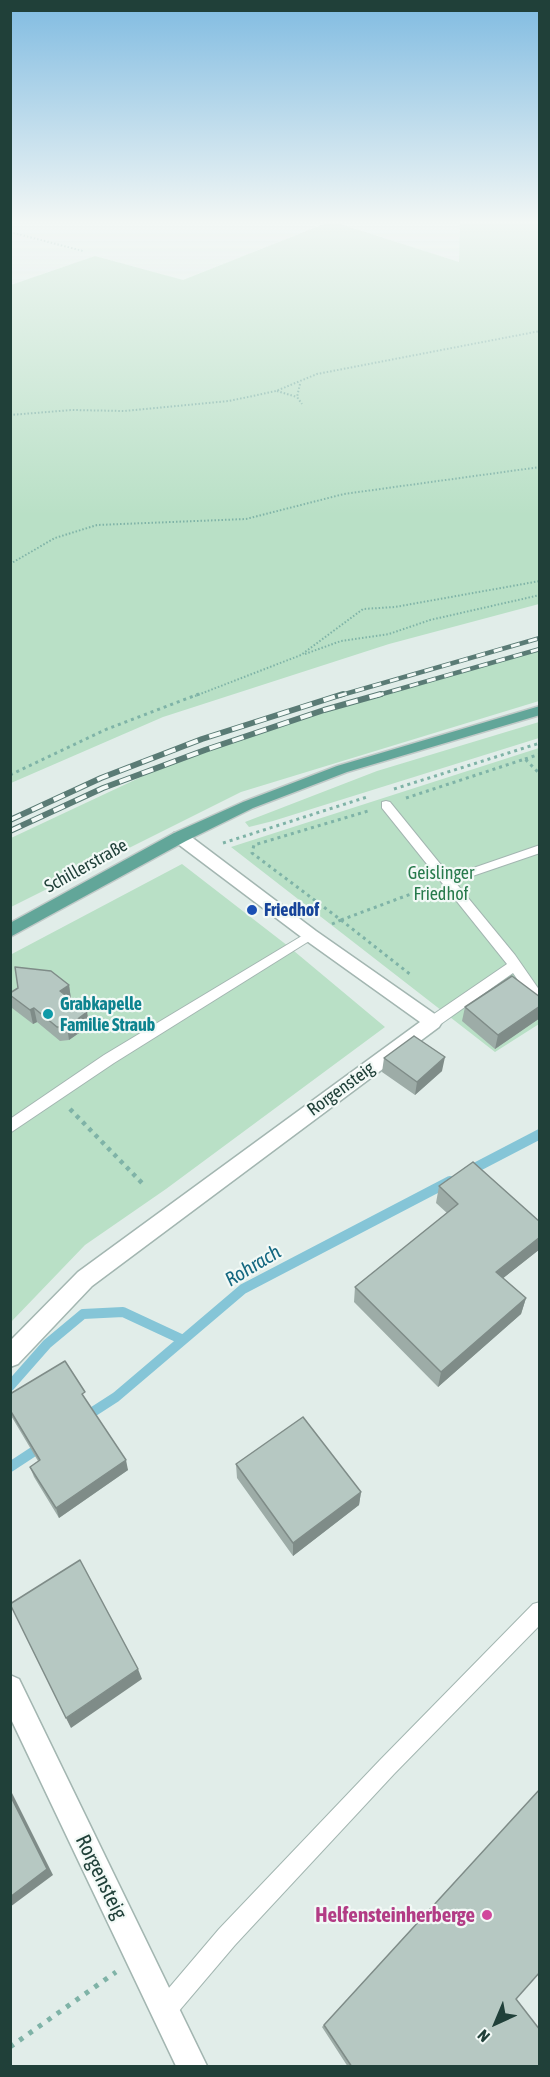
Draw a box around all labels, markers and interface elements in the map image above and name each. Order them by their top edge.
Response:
street label: Schillerstraße [41,834,131,898]
park label: Geislinger Friedhof [408,862,474,904]
place label: Friedhof [264,899,319,921]
marker: Friedhof [245,903,259,917]
place label: Grabkapelle Familie Straub [60,993,155,1036]
marker: Grabkapelle Familie Straub [41,1007,55,1021]
street label: Rorgensteig [303,1057,379,1121]
water label: Rohrach [221,1240,285,1292]
street label: Rorgensteig [70,1831,132,1923]
place label: Helfensteinherberge [315,1902,475,1928]
marker: Helfensteinherberge [480,1908,494,1922]
north arrow [466,1993,526,2053]
text: N [474,2026,493,2046]

